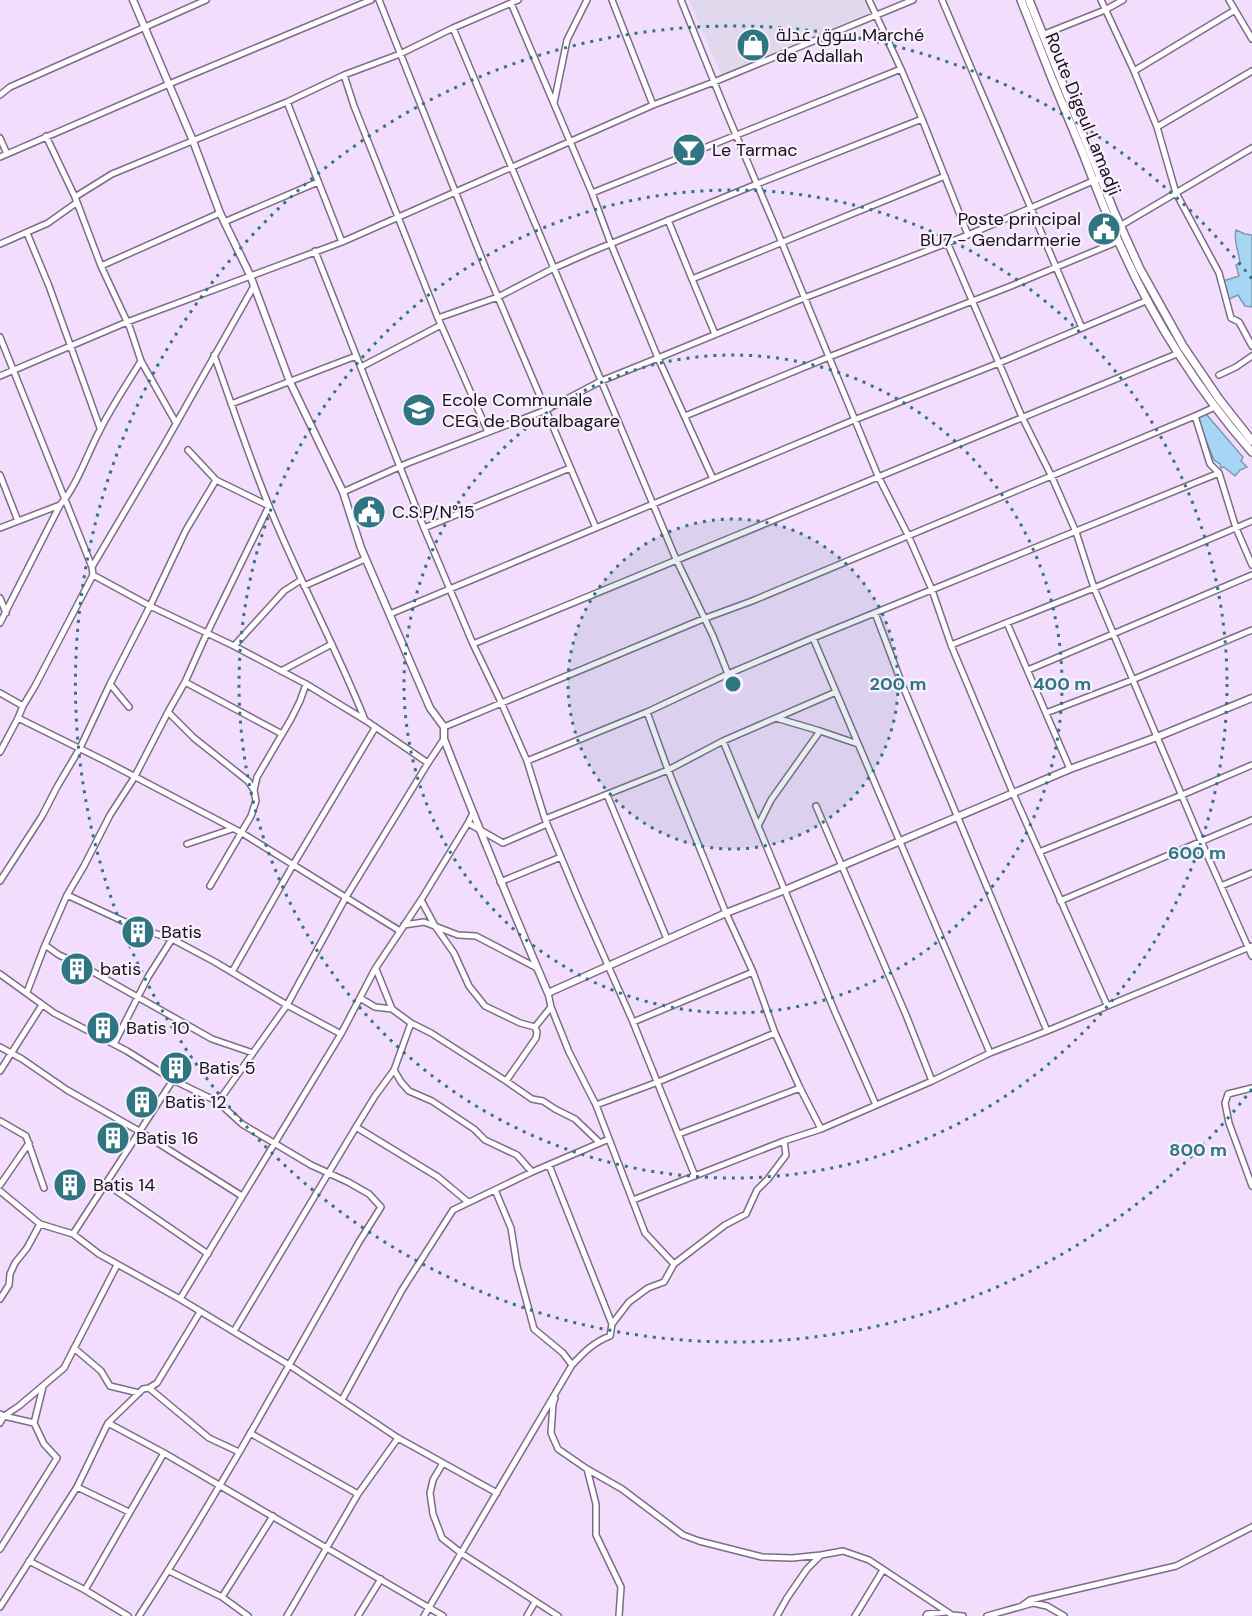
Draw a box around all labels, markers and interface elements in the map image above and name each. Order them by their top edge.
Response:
place label: سوق عدلة Marché de Adallah [776,23,924,68]
shop icon: سوق عدلة Marché de Adallah [735,27,771,63]
street label: Route Digeul Lamadji [1039,29,1127,199]
bar icon: Le Tarmac [671,132,707,168]
place label: Le Tarmac [712,138,797,162]
place label: Poste principal BU7 - Gendarmerie [920,207,1081,252]
public building icon: Poste principal BU7 - Gendarmerie [1086,211,1122,247]
place label: Ecole Communale CEG de Boutalbagare [442,388,620,433]
school or university icon: Ecole Communale CEG de Boutalbagare [401,392,437,428]
public building icon: C.S.P/N°15 [351,494,387,530]
place label: C.S.P/N°15 [392,500,475,524]
text: 200 m [870,672,926,696]
text: 400 m [1033,672,1091,696]
centre of rings [723,674,743,694]
text: 600 m [1168,841,1226,865]
building icon: Batis [120,914,156,950]
place label: Batis [161,920,202,944]
building icon: batis [59,951,95,987]
place label: batis [100,957,141,981]
building icon: Batis 10 [85,1010,121,1046]
place label: Batis 10 [126,1016,190,1040]
building icon: Batis 5 [158,1050,194,1086]
place label: Batis 5 [199,1056,256,1080]
building icon: Batis 12 [124,1084,160,1120]
place label: Batis 12 [165,1090,227,1114]
building icon: Batis 16 [95,1120,131,1156]
place label: Batis 16 [136,1126,199,1150]
text: 800 m [1169,1138,1227,1162]
building icon: Batis 14 [52,1167,88,1203]
place label: Batis 14 [93,1173,155,1197]

